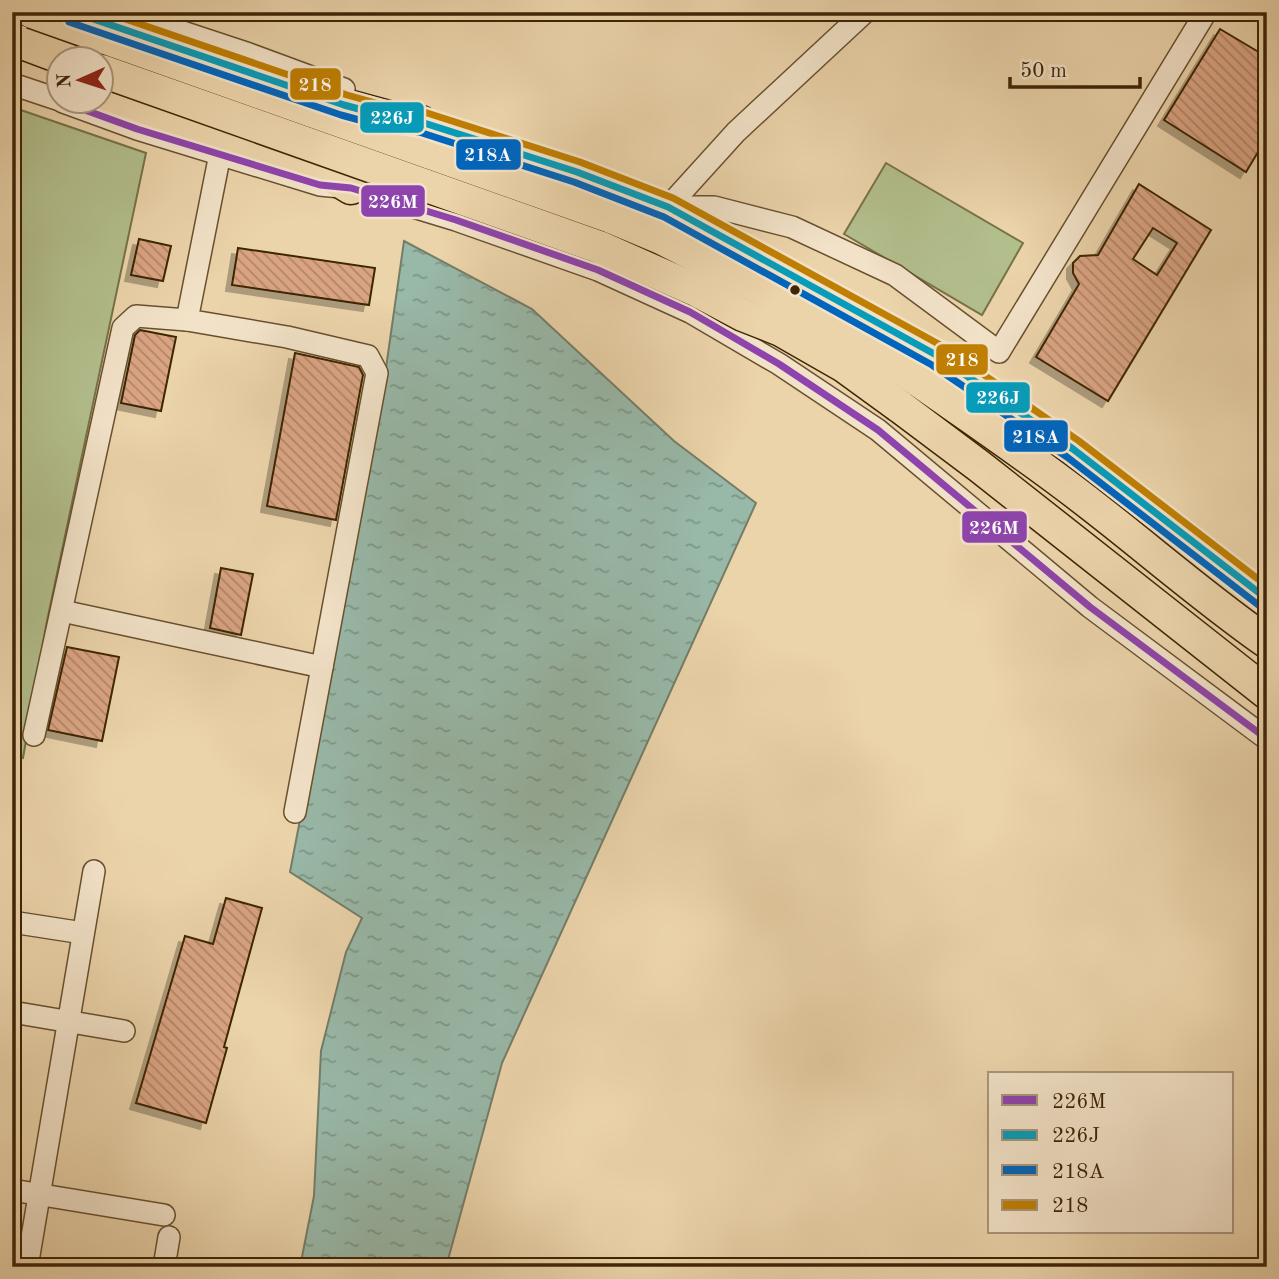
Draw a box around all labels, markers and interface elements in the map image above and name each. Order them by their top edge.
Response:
north arrow [46,46,116,116]
scale bar [1010,46,1139,90]
text: 50 m [1020,61,1067,82]
line badge: 218 [289,67,342,101]
text: N [56,73,75,89]
text: 218 [298,77,332,96]
line badge: 226J [359,101,425,134]
text: 226J [370,110,414,129]
line badge: 218A [455,138,522,171]
text: 218A [464,147,512,166]
line badge: 226M [360,184,426,218]
text: 226M [368,194,418,213]
unlabelled marker [788,283,802,297]
line badge: 218 [935,343,989,376]
text: 218 [945,352,979,371]
line badge: 226J [965,381,1031,414]
text: 226J [976,390,1020,409]
line badge: 218A [1003,419,1069,453]
text: 218A [1012,429,1060,448]
line badge: 226M [961,510,1028,544]
text: 226M [969,520,1019,539]
legend [988,1072,1234,1234]
text: 226M [1052,1092,1106,1113]
text: 226J [1052,1126,1100,1147]
text: 218A [1052,1162,1105,1183]
text: 218 [1052,1196,1089,1217]

